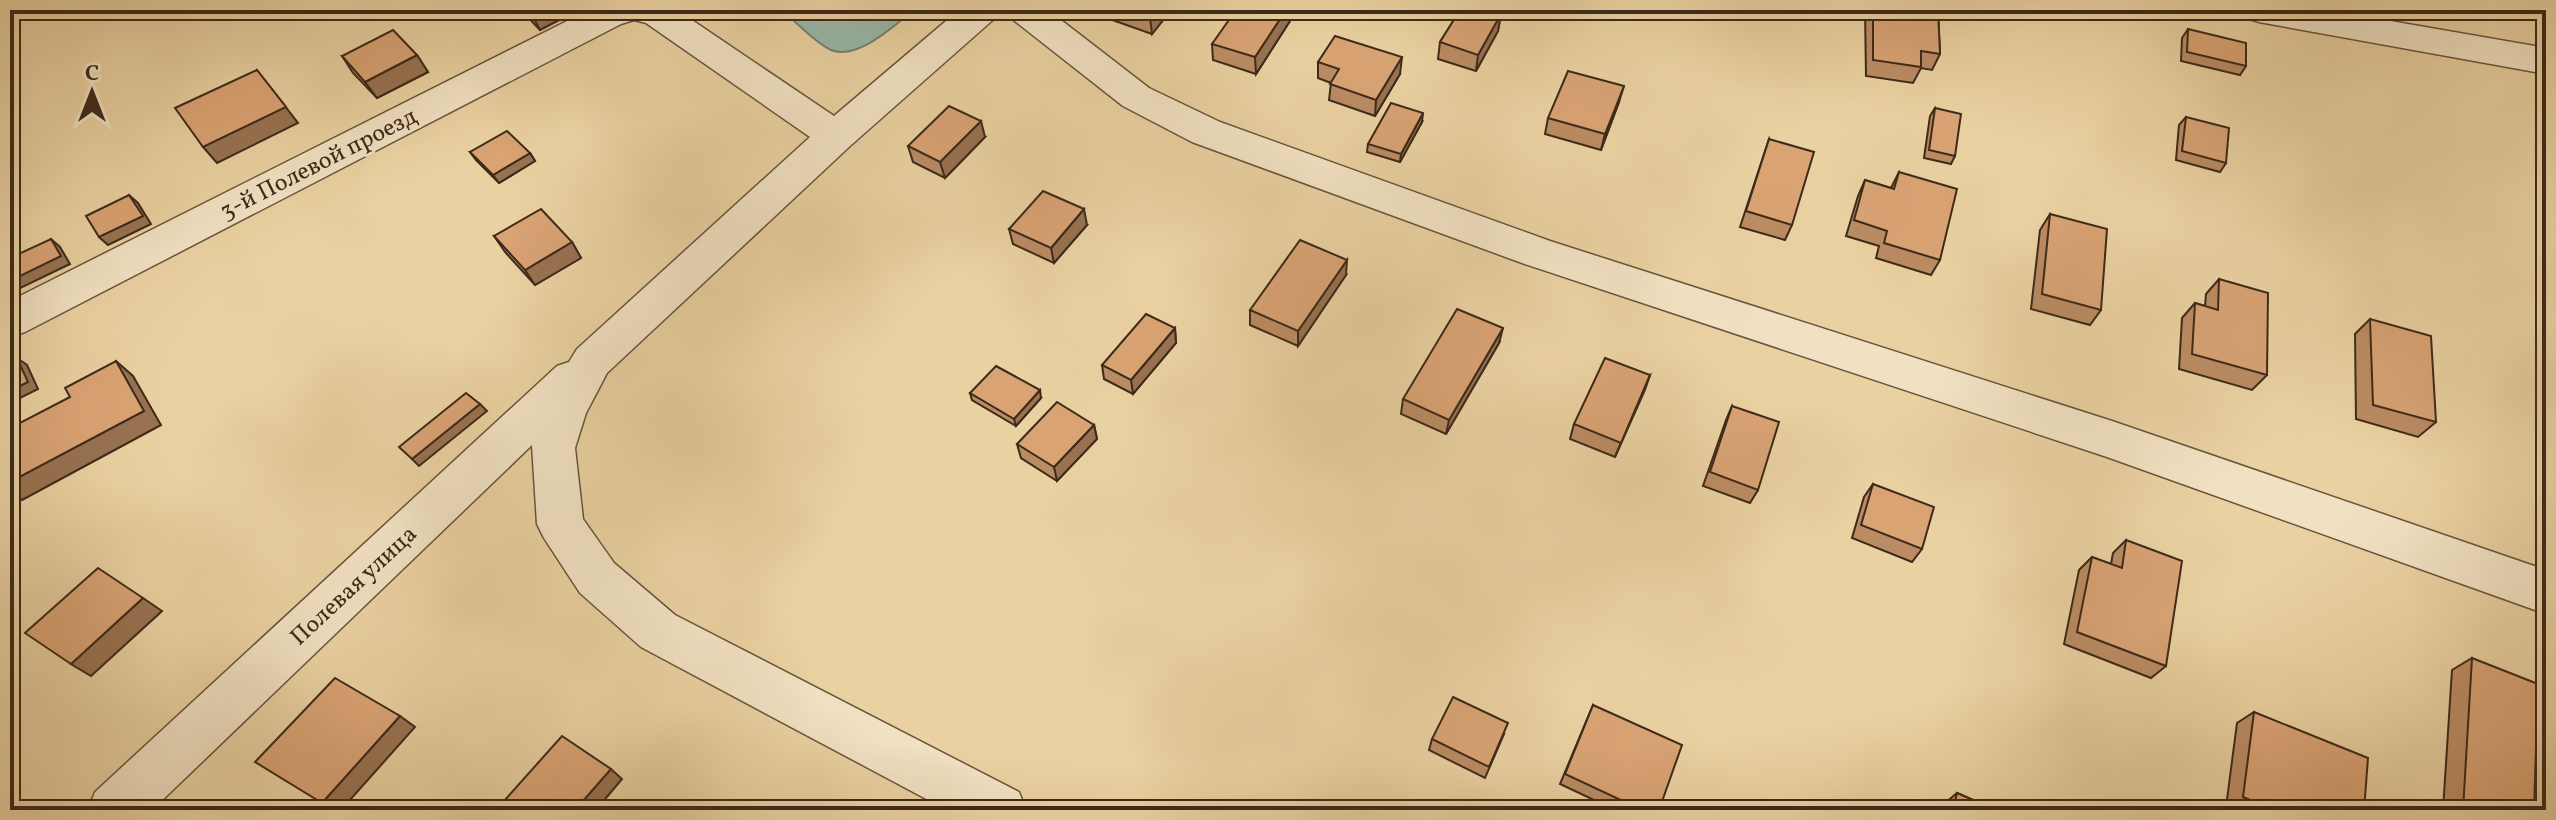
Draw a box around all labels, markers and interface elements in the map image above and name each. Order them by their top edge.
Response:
north arrow [52,52,132,132]
text: С [85,59,99,90]
street label: 3-й Полевой проезд [214,100,424,229]
street label: Полевая улица [283,519,425,654]

